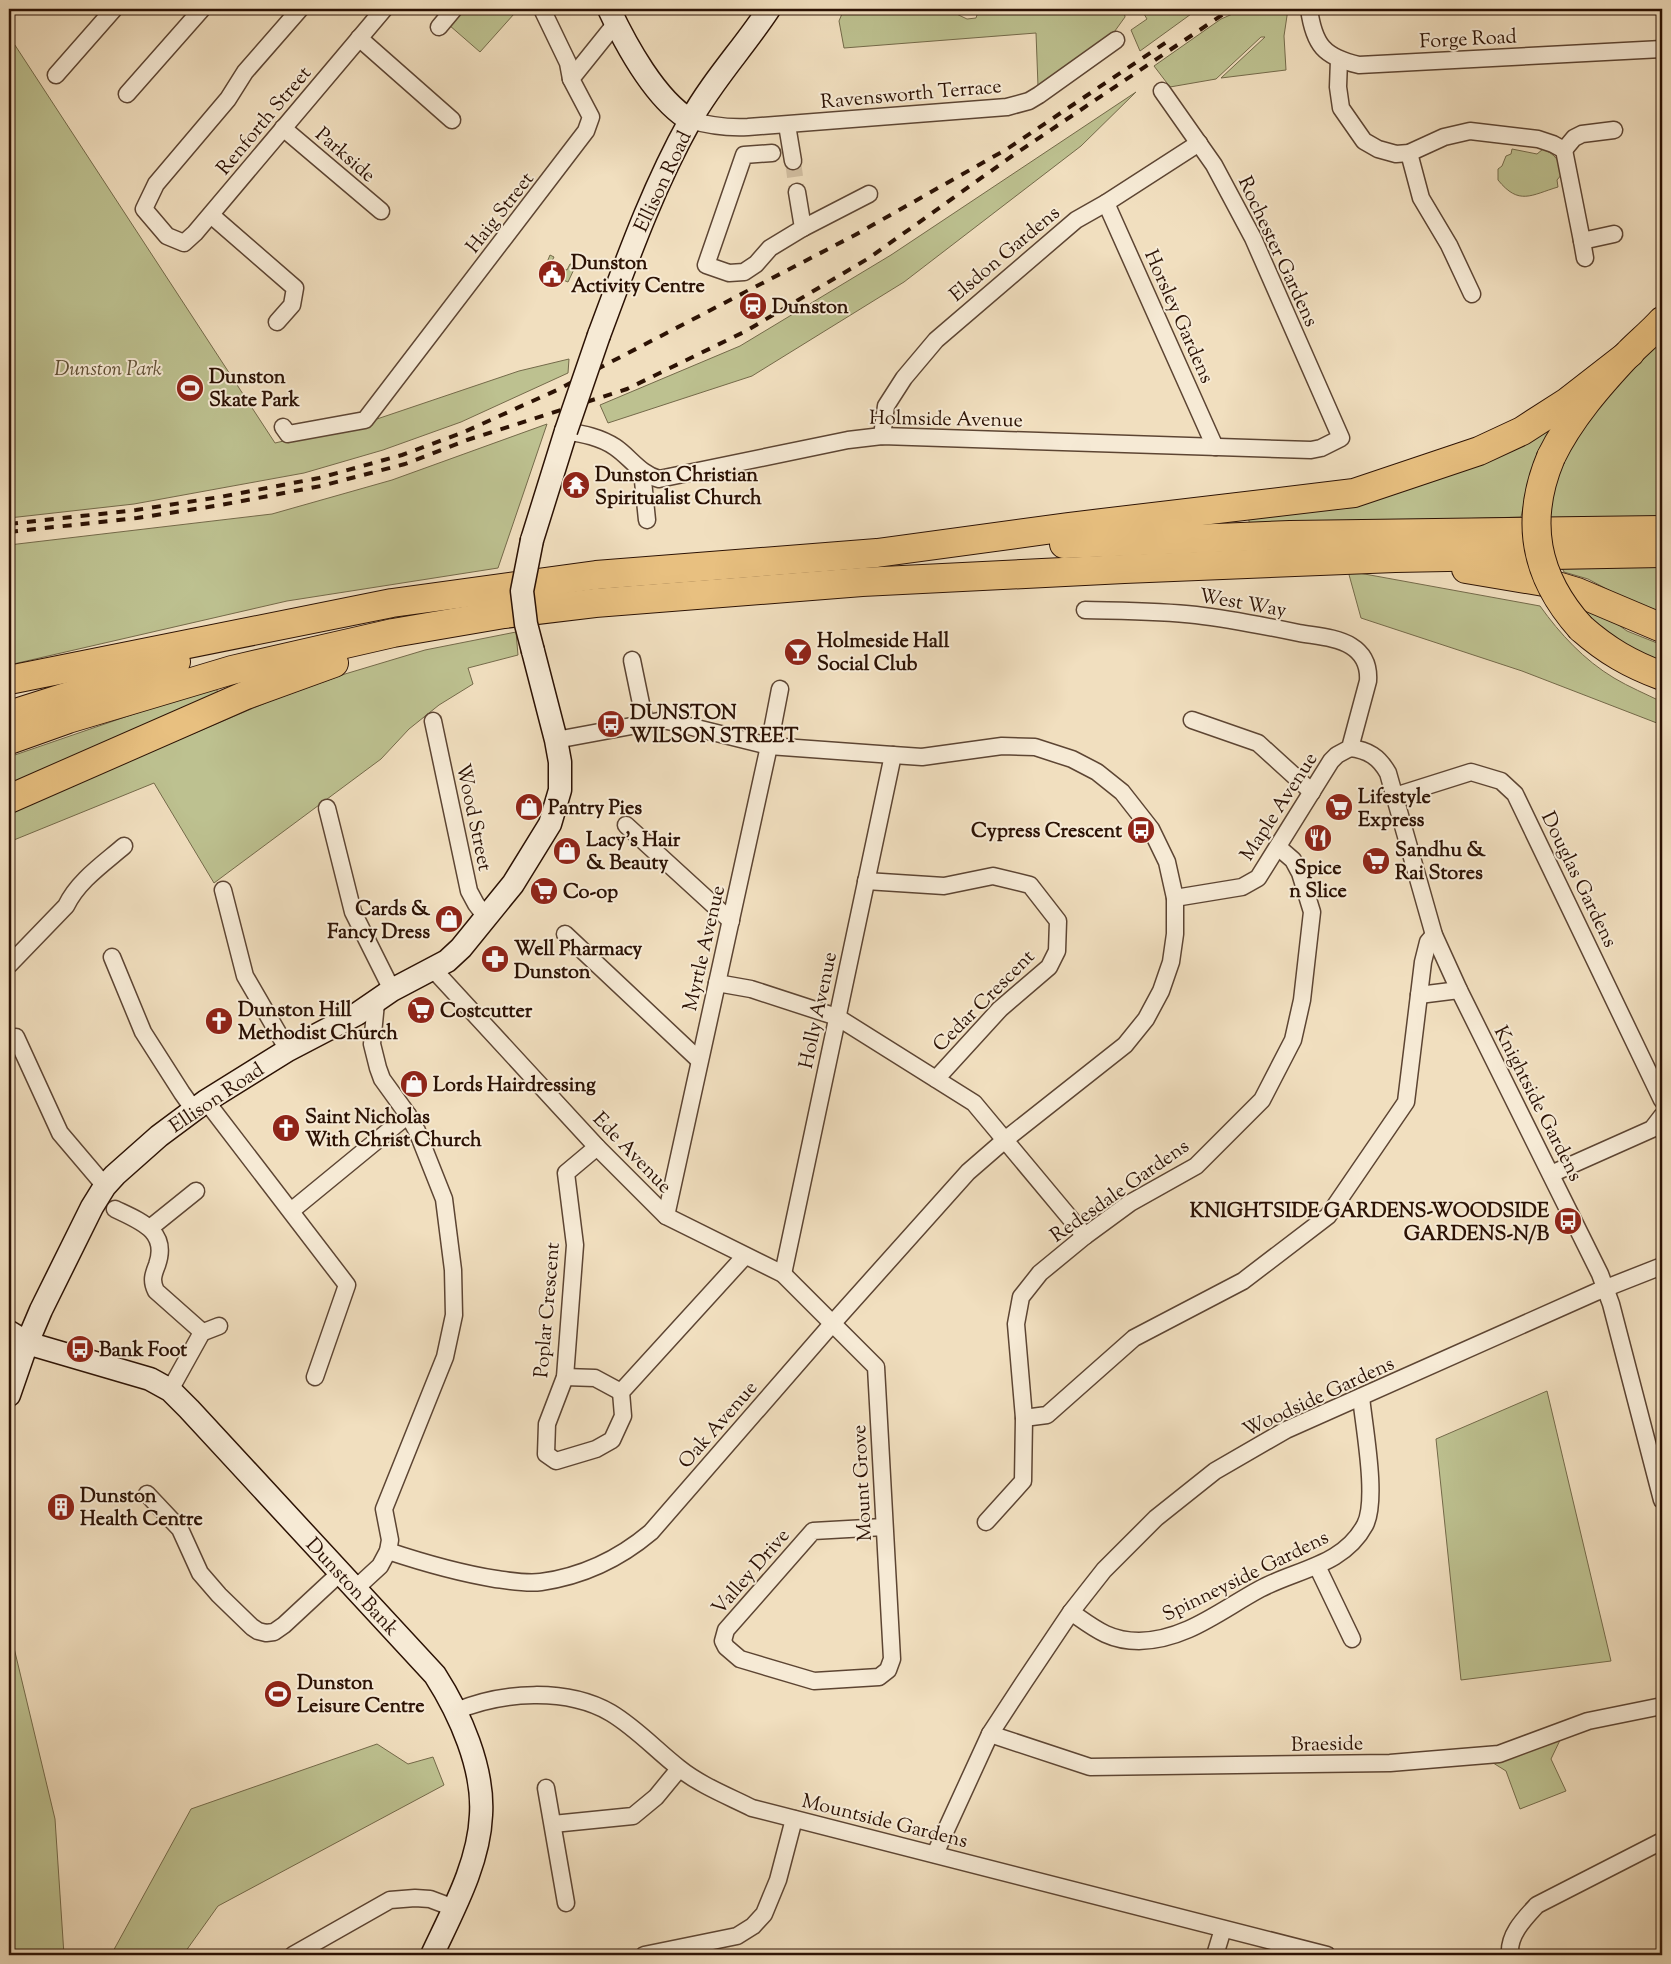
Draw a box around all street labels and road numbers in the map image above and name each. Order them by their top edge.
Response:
street label: Forge Road [1419,23,1518,58]
street label: Renforth Street [211,61,319,182]
street label: Ravensworth Terrace [819,73,1003,118]
street label: Parkside [308,121,381,190]
street label: Ellison Road [628,127,700,237]
street label: Haig Street [460,167,542,260]
street label: Rochester Gardens [1229,172,1324,332]
street label: Elsdon Gardens [944,200,1067,310]
street label: Horsley Gardens [1135,246,1220,389]
street label: Holmside Avenue [869,405,1023,436]
street label: West Way [1196,582,1289,626]
street label: Maple Avenue [1234,747,1326,867]
street label: Wood Street [447,761,498,874]
street label: Douglas Gardens [1532,807,1623,953]
street label: Myrtle Avenue [677,883,734,1014]
street label: Cedar Crescent [927,944,1043,1059]
street label: Holly Avenue [793,949,846,1072]
street label: Knightside Gardens [1485,1021,1589,1187]
street label: Ellison Road [164,1057,271,1142]
street label: Ede Avenue [585,1106,678,1201]
street label: Redesdale Gardens [1045,1133,1196,1251]
street label: Poplar Crescent [528,1241,569,1379]
street label: Woodside Gardens [1238,1350,1400,1446]
street label: Oak Avenue [672,1375,765,1476]
street label: Mount Grove [846,1424,881,1542]
street label: Valley Drive [706,1523,798,1622]
street label: Spinneyside Gardens [1158,1524,1334,1630]
street label: Dunston Bank [298,1532,405,1644]
street label: Braeside [1291,1730,1363,1761]
street label: Mountside Gardens [798,1788,971,1857]

